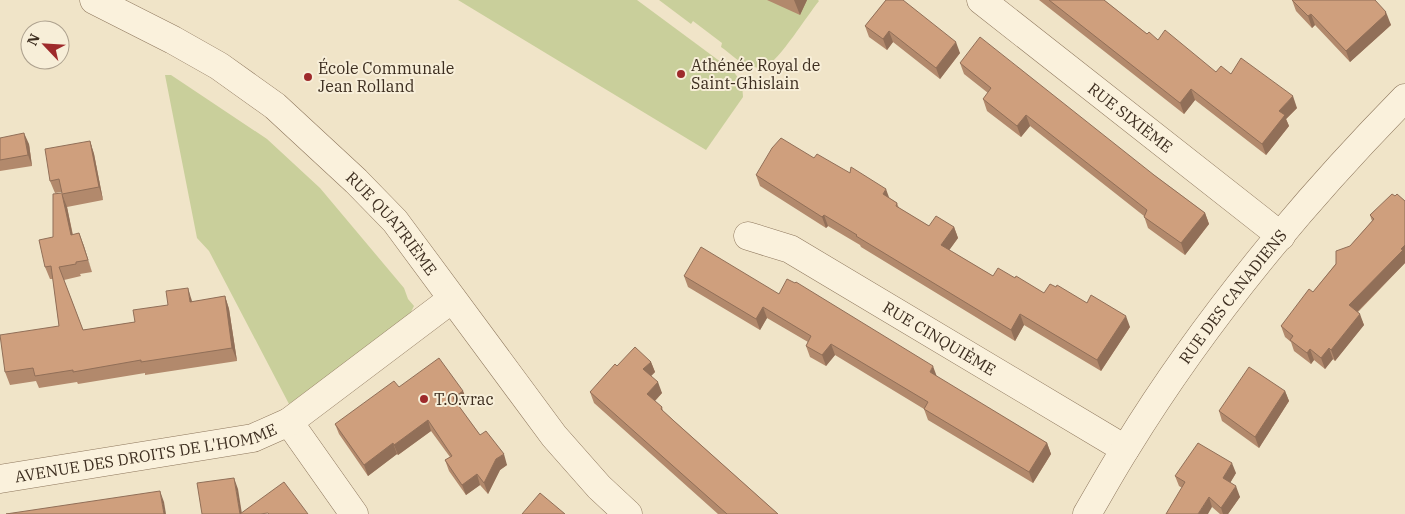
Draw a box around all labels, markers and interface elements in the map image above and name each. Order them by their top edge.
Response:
north arrow [20,20,70,70]
text: N [23,31,44,48]
place label: Athénée Royal de Saint-Ghislain [691,55,820,93]
place label: École Communale Jean Rolland [318,57,454,96]
marker: Athénée Royal de Saint-Ghislain [675,68,687,80]
marker: École Communale Jean Rolland [302,71,314,83]
street label: RUE SIXIÈME [1084,78,1177,157]
street label: RUE QUATRIÈME [342,167,442,279]
street label: RUE DES CANADIENS [1175,225,1291,368]
street label: RUE CINQUIÈME [879,297,999,380]
place label: T.O.vrac [434,389,494,409]
marker: T.O.vrac [418,393,430,405]
street label: AVENUE DES DROITS DE L'HOMME [13,419,280,486]

